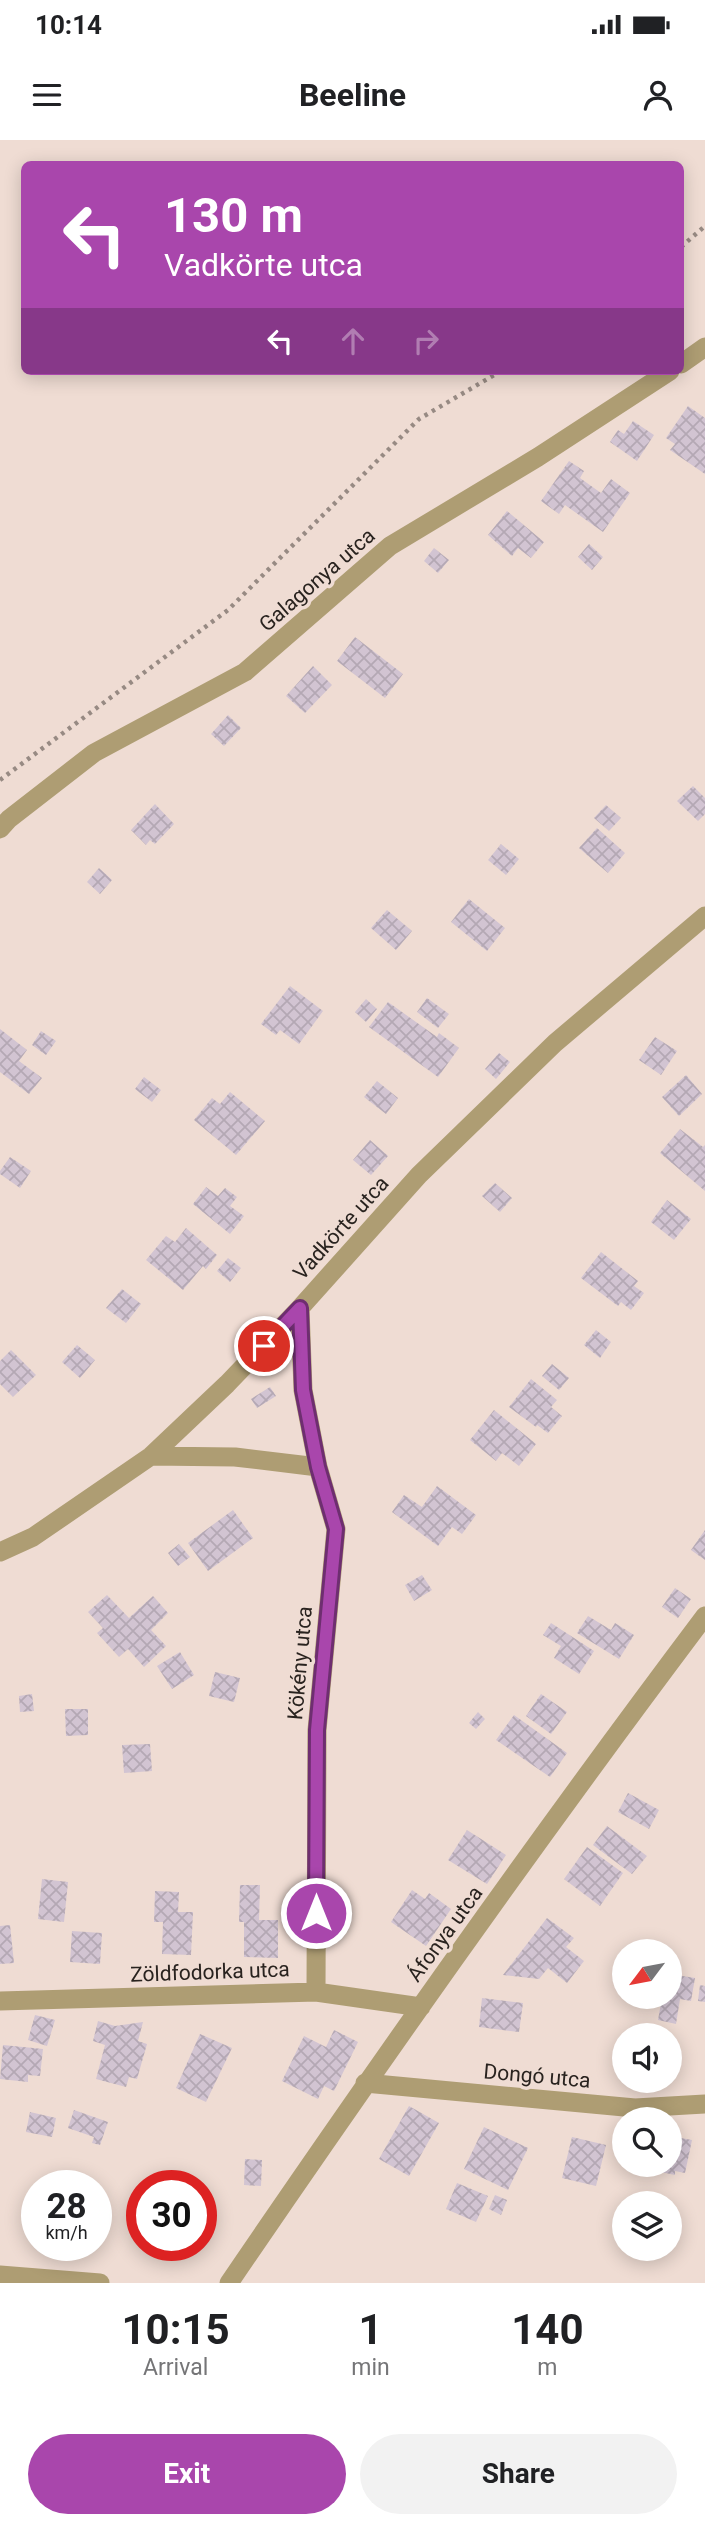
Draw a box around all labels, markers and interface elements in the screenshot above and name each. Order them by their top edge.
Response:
text: 10:14 [35,10,102,40]
icon: menu [28,76,66,114]
text: Beeline [299,76,406,114]
icon: person [639,76,677,114]
text: 130 m [164,187,303,244]
icon: left [49,189,140,280]
text: Vadkörte utca [164,246,363,284]
icon: left [261,322,299,360]
icon: ahead [334,322,372,360]
icon: right [407,322,445,360]
street label: Galagonya utca [254,523,380,637]
street label: Vadkörte utca [288,1171,394,1285]
pin [234,1316,294,1376]
icon: arrive [245,1327,283,1365]
street label: Kökény utca [283,1605,317,1721]
position arrow [279,1876,353,1950]
street label: Áfonya utca [402,1882,488,1986]
north arrow [612,1939,682,2009]
map controls [612,1939,682,2261]
street label: Zöldfodorka utca [130,1957,290,1987]
button: sound [612,2023,682,2093]
street label: Dongó utca [483,2059,591,2093]
button: search [612,2107,682,2177]
speed limit sign: 30 [126,2170,217,2261]
text: 28 [46,2186,87,2227]
button: layers [612,2191,682,2261]
text: km/h [45,2222,88,2243]
text: 10:15 [122,2305,230,2354]
text: 1 [358,2305,383,2354]
text: 140 [511,2305,584,2354]
text: Arrival [143,2354,208,2381]
text: min [351,2354,390,2381]
text: m [537,2354,557,2381]
button: Exit [28,2434,346,2514]
button: Share [360,2434,677,2514]

